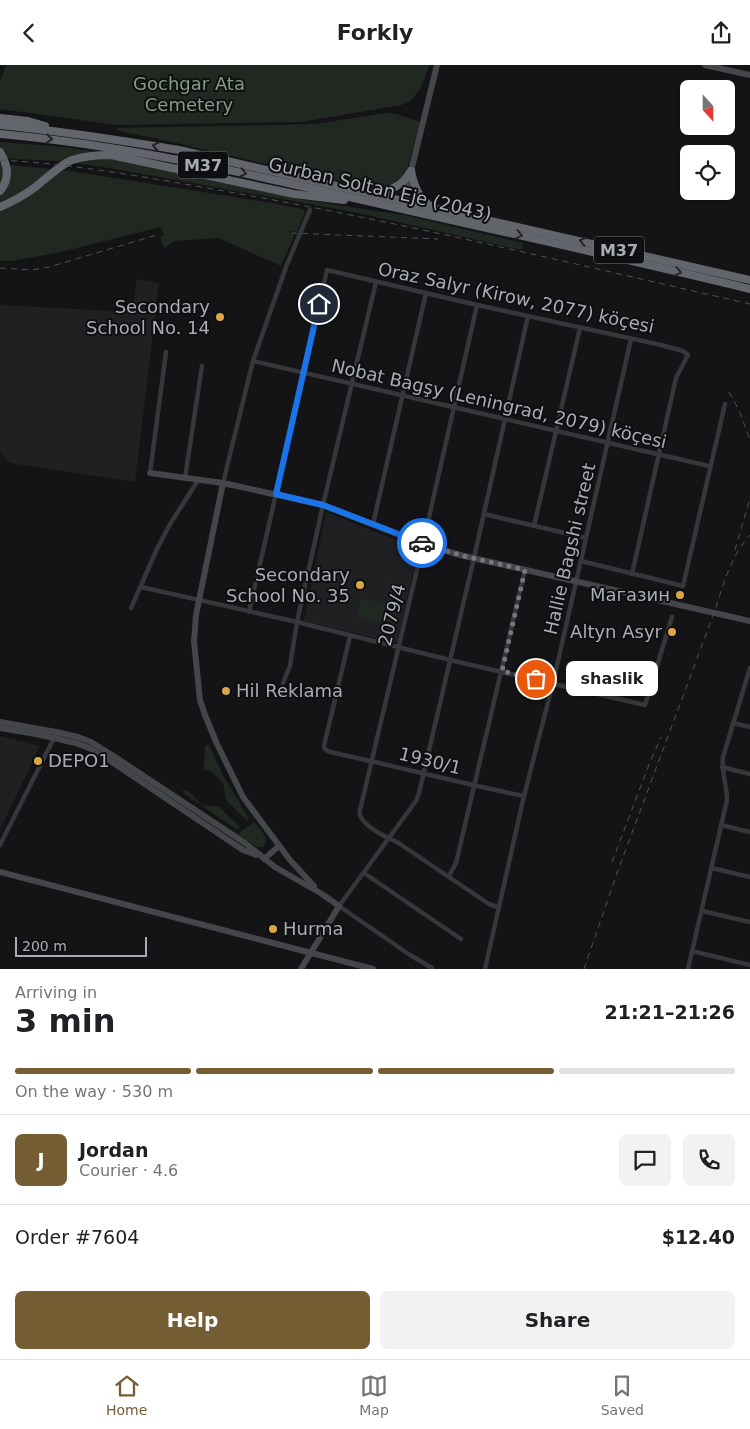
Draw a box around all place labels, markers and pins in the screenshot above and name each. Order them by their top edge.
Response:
pin [298,283,340,325]
place label: Secondary School No. 14 [86,296,210,338]
marker: Secondary School No. 14 [214,311,226,323]
place label: Secondary School No. 35 [226,564,350,606]
marker: Secondary School No. 35 [354,579,366,591]
place label: Магазин [590,584,670,605]
marker: Магазин [674,589,686,601]
place label: Altyn Asyr [570,621,663,642]
marker: Altyn Asyr [666,626,678,638]
pin [515,658,557,700]
callout: shaslik [566,661,658,697]
place label: Hil Reklama [236,680,343,701]
marker: Hil Reklama [220,685,232,697]
place label: DEPO1 [48,750,110,771]
marker: DEPO1 [32,755,44,767]
place label: Hurma [283,918,344,939]
marker: Hurma [267,923,279,935]

